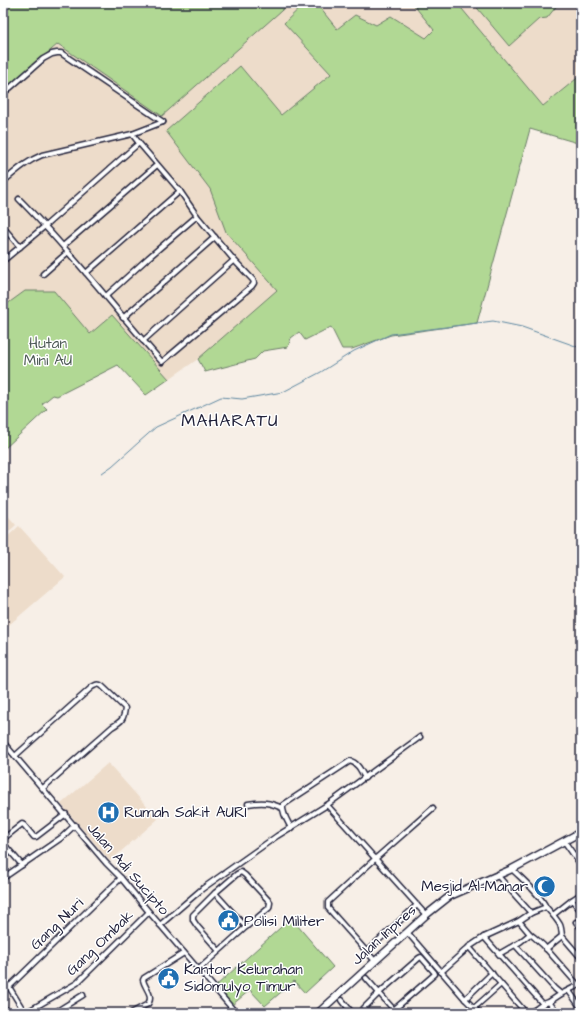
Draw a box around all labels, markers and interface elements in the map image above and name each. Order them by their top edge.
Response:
park label: Hutan Mini AU [24,333,72,371]
district label: MAHARATU [181,409,279,433]
hospital icon: Rumah Sakit AURI [96,799,122,825]
place label: Rumah Sakit AURI [124,802,247,823]
street label: Jalan Adi Sucipto [82,818,175,920]
mosque icon: Mesjid Al-Manar [531,873,557,899]
place label: Mesjid Al-Manar [421,876,528,897]
street label: Gang Nuri [26,893,90,955]
street label: Jalan Inpres [347,900,422,970]
street label: Gang Ombak [62,905,139,981]
public building icon: Polisi Militer [215,908,241,934]
place label: Polisi Militer [244,911,324,932]
place label: Kantor Kelurahan Sidomulyo Timur [184,959,303,998]
public building icon: Kantor Kelurahan Sidomulyo Timur [156,965,182,991]

